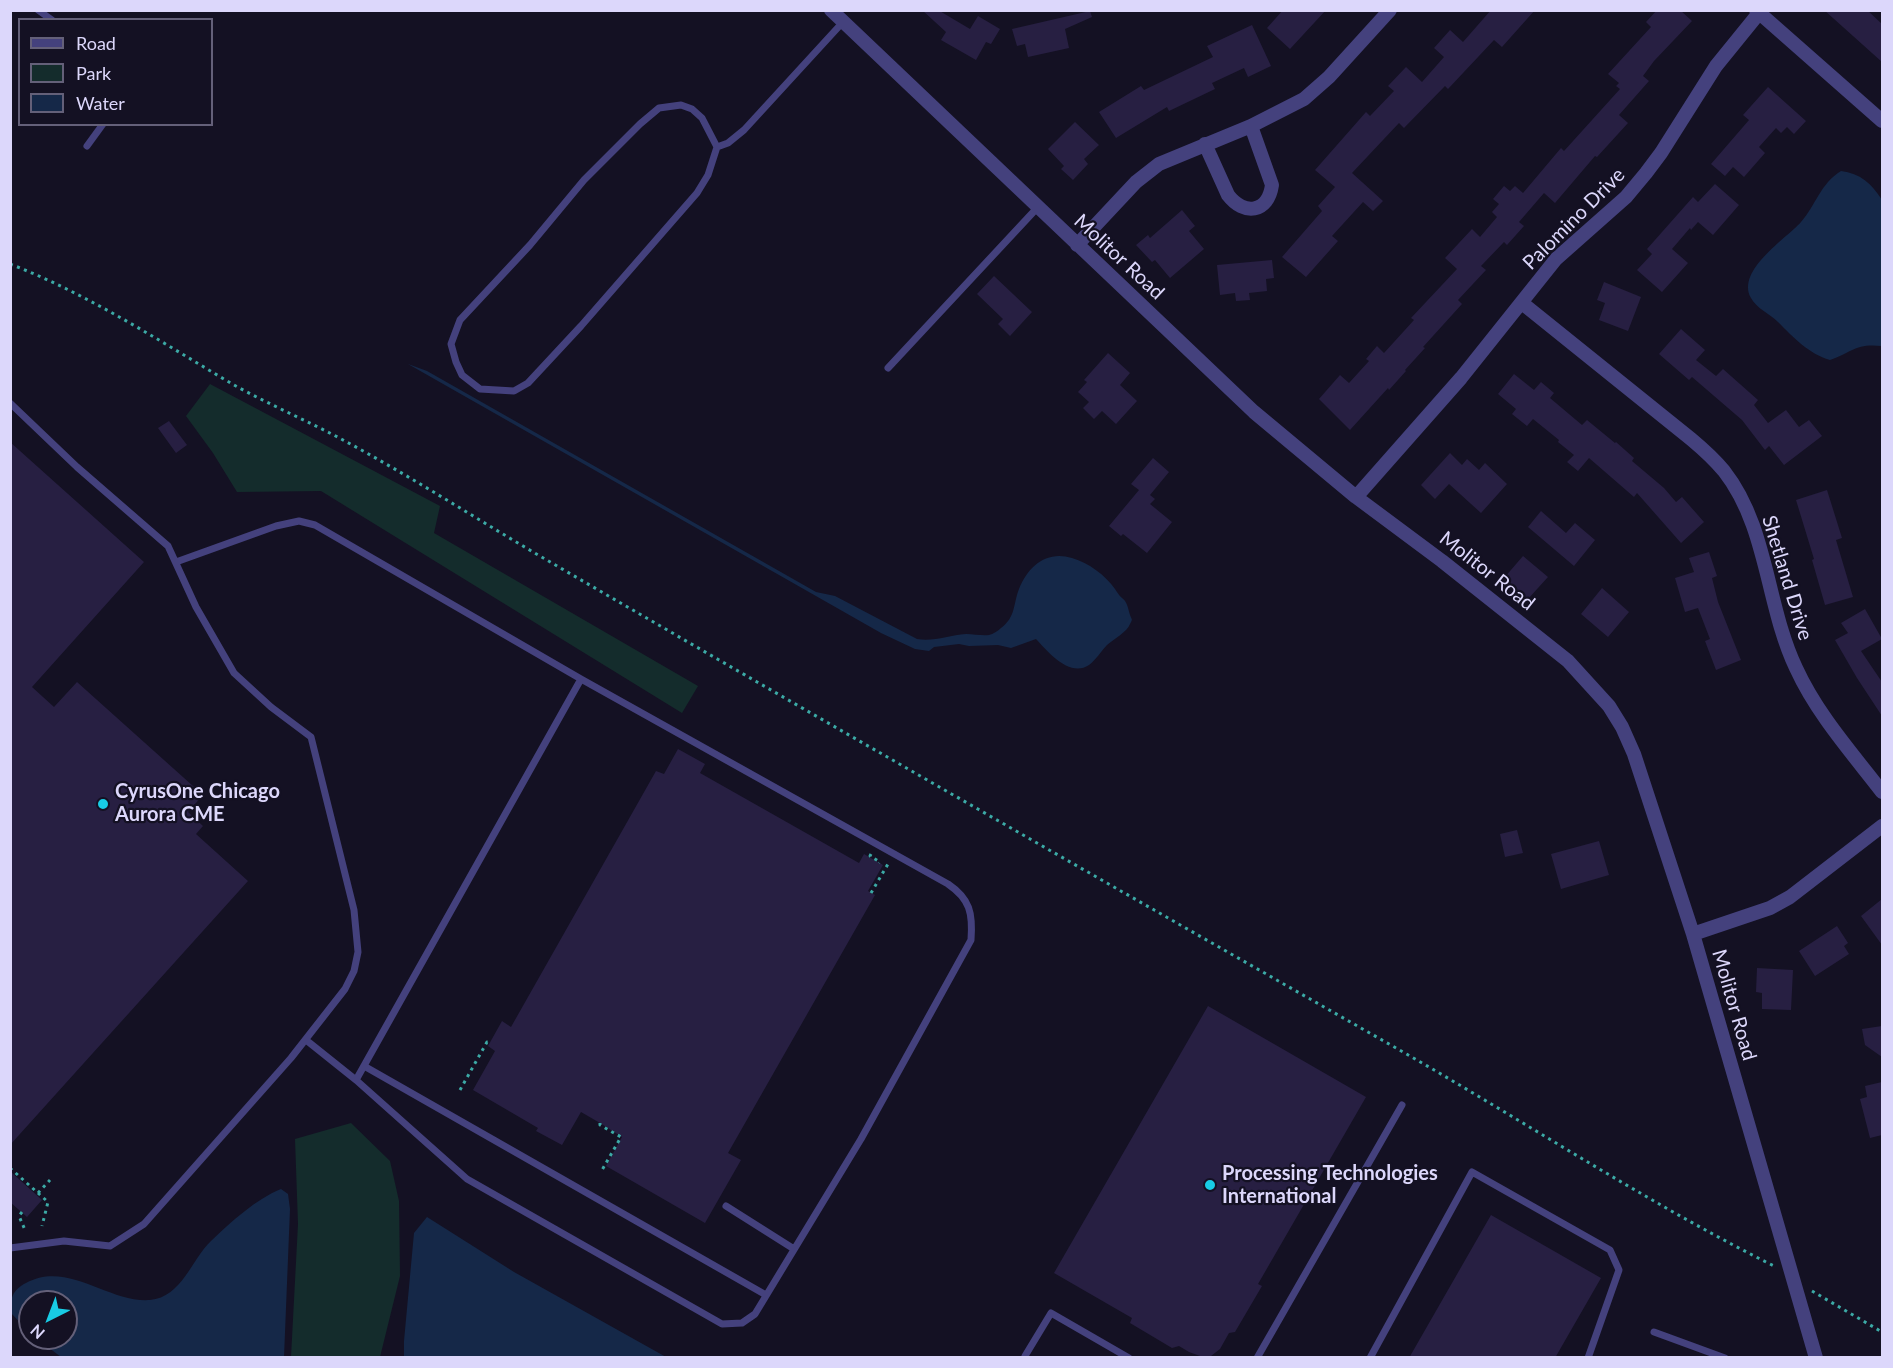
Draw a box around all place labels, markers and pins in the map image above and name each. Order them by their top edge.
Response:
place label: CyrusOne Chicago Aurora CME [115,780,280,827]
marker: CyrusOne Chicago Aurora CME [96,797,110,811]
place label: Processing Technologies International [1222,1162,1438,1209]
marker: Processing Technologies International [1203,1178,1217,1192]

